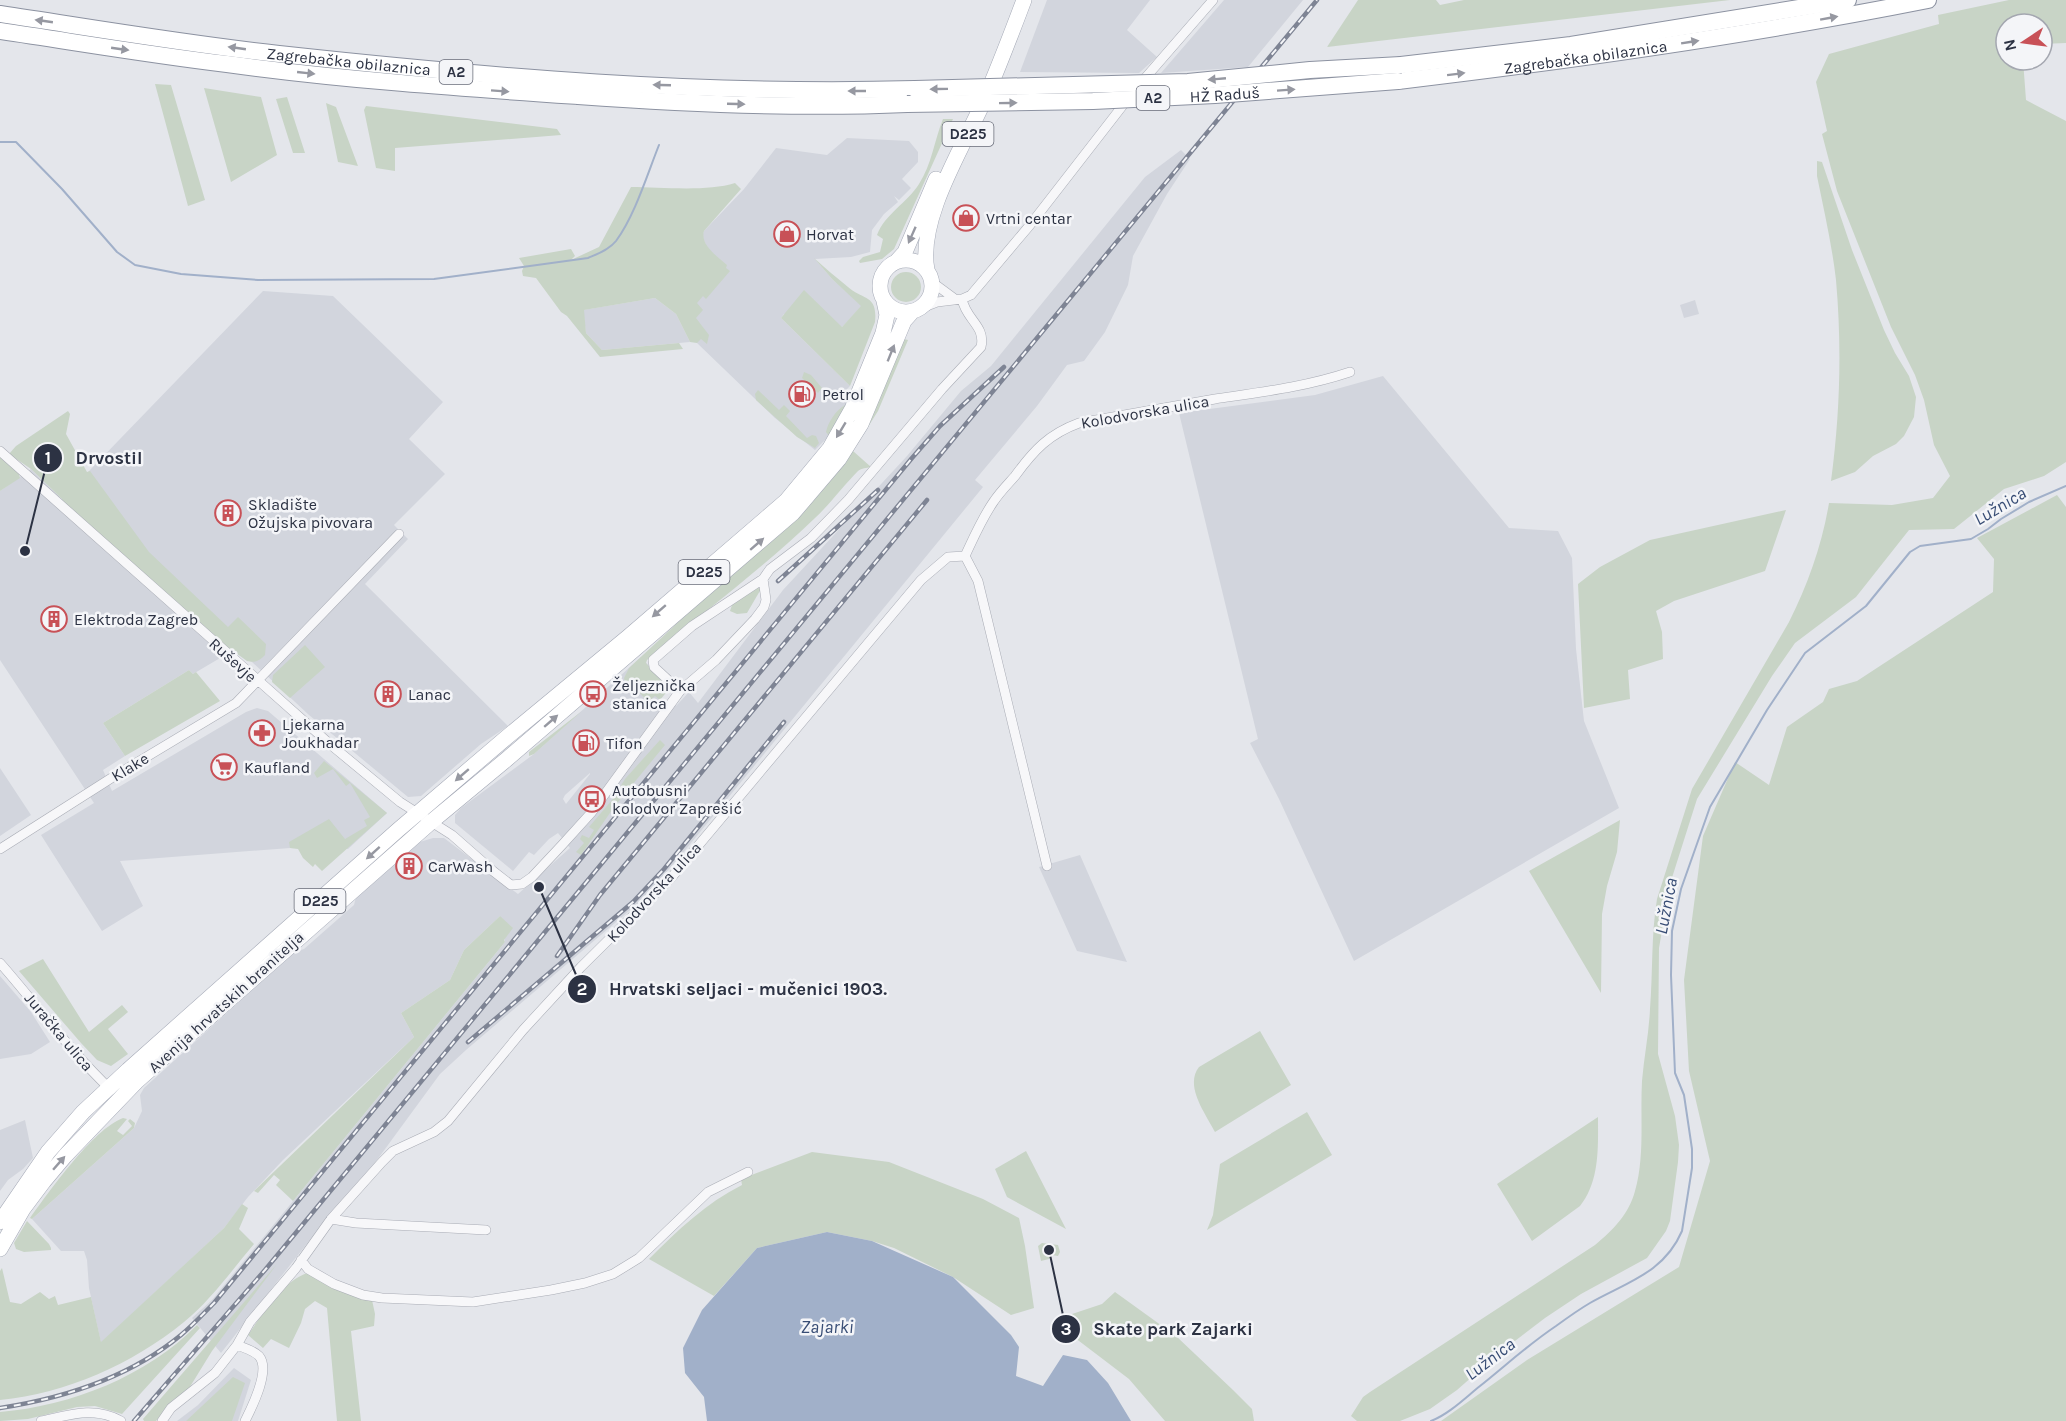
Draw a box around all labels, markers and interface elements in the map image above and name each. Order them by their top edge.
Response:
north arrow [1994,12,2054,72]
one-way arrow [1820,14,1839,23]
one-way arrow [35,16,54,25]
street label: Zagrebačka obilaznica [1502,36,1669,77]
one-way arrow [1681,37,1700,46]
text: N [1999,38,2020,53]
street label: Zagrebačka obilaznica [266,43,432,79]
one-way arrow [111,44,130,53]
one-way arrow [228,44,247,53]
road number: A2 [440,60,472,84]
one-way arrow [296,68,315,78]
one-way arrow [1446,70,1465,79]
one-way arrow [1208,74,1227,84]
one-way arrow [652,80,671,90]
street label: HŽ Raduš [1189,82,1261,106]
one-way arrow [929,84,948,94]
one-way arrow [490,86,509,96]
one-way arrow [847,86,866,95]
road number: A2 [1136,86,1170,110]
one-way arrow [1277,86,1296,95]
one-way arrow [998,98,1017,108]
one-way arrow [727,100,746,109]
road number: D225 [942,122,994,146]
shop icon: Vrtni centar [951,203,981,233]
place label: Vrtni centar [986,209,1072,228]
shop icon: Horvat [772,219,802,249]
place label: Horvat [806,225,854,244]
one-way arrow [907,227,917,245]
one-way arrow [887,344,896,362]
fuel station icon: Petrol [787,379,817,409]
place label: Petrol [822,385,864,404]
street label: Kolodvorska ulica [1079,391,1211,433]
one-way arrow [835,422,846,438]
callout: Drvostil [33,440,154,476]
text: 1 [45,447,51,469]
text: Drvostil [76,447,142,469]
water label: Lužnica [1970,482,2030,530]
place label: Skladište Ožujska pivovara [248,495,373,532]
building icon: Skladište Ožujska pivovara [213,498,243,528]
one-way arrow [749,538,764,551]
road number: D225 [678,560,730,584]
building icon: Elektroda Zagreb [39,604,69,634]
one-way arrow [651,604,667,617]
place label: Elektroda Zagreb [74,610,198,629]
street label: Ruševje [205,634,261,686]
place label: Željeznička stanica [612,676,696,713]
building icon: Lanac [373,679,403,709]
bus stop icon: Željeznička stanica [578,679,608,709]
place label: Lanac [408,685,451,704]
place label: Ljekarna Joukhadar [282,715,359,752]
one-way arrow [544,715,559,728]
pharmacy icon: Ljekarna Joukhadar [247,718,277,748]
fuel station icon: Tifon [571,728,601,758]
place label: Tifon [606,734,643,753]
street label: Klake [108,748,152,786]
supermarket icon: Kaufland [209,752,239,782]
place label: Kaufland [244,758,310,777]
one-way arrow [455,768,470,782]
place label: Autobusni kolodvor Zaprešić [612,781,742,818]
bus stop icon: Autobusni kolodvor Zaprešić [577,784,607,814]
street label: Kolodvorska ulica [603,838,705,946]
one-way arrow [366,846,381,859]
building icon: CarWash [394,851,424,881]
place label: CarWash [428,857,493,876]
water label: Lužnica [1650,876,1682,936]
road number: D225 [294,889,346,913]
street label: Avenija hrvatskih branitelja [145,927,307,1077]
callout: Hrvatski seljaci - mučenici 1903. [567,971,900,1007]
text: 2 [577,978,587,1000]
text: Hrvatski seljaci - mučenici 1903. [609,978,887,1000]
street label: Juračka ulica [21,989,97,1075]
one-way arrow [53,1155,66,1171]
callout: Skate park Zajarki [1051,1311,1265,1347]
water label: Zajarki [801,1316,854,1338]
text: 3 [1060,1318,1072,1340]
text: Skate park Zajarki [1093,1318,1253,1340]
water label: Lužnica [1461,1333,1519,1385]

